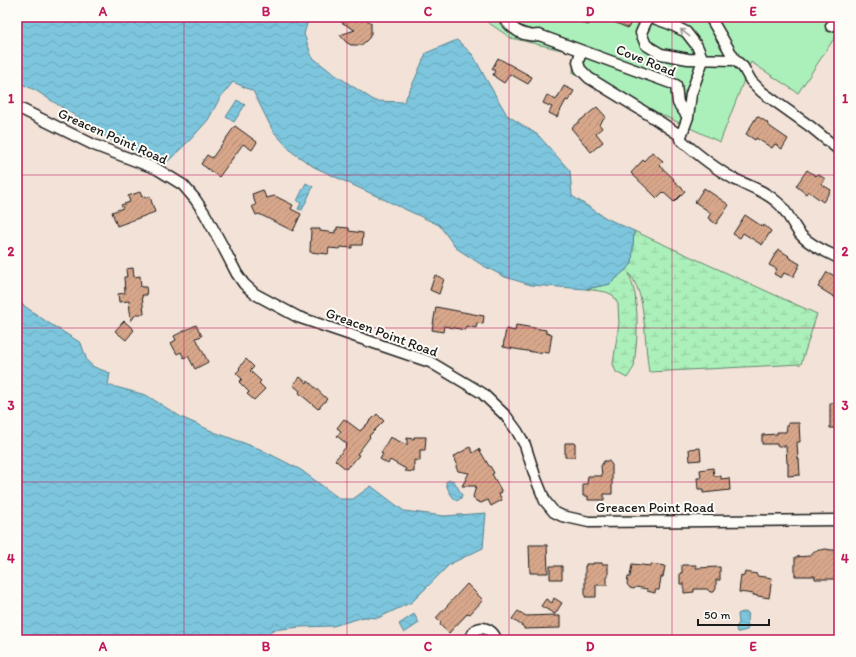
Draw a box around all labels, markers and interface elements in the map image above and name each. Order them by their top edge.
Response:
text: A [98,4,108,19]
text: B [262,4,271,19]
text: C [424,4,433,19]
text: D [586,4,595,19]
text: E [749,4,757,19]
one-way arrow [679,29,690,37]
street label: Cove Road [613,41,679,80]
text: 1 [8,91,14,106]
text: 1 [842,91,848,106]
street label: Greacen Point Road [55,105,171,168]
text: 2 [8,244,15,259]
text: 2 [842,244,849,259]
street label: Greacen Point Road [323,304,441,361]
text: 3 [7,398,15,413]
text: 3 [841,398,849,413]
street label: Greacen Point Road [596,499,715,516]
text: 4 [7,551,15,566]
text: 4 [841,551,849,566]
scale bar [698,601,769,627]
text: 50 m [704,608,730,622]
text: A [98,639,108,654]
text: B [262,639,271,654]
text: C [424,639,433,654]
text: D [586,639,595,654]
text: E [749,639,757,654]

